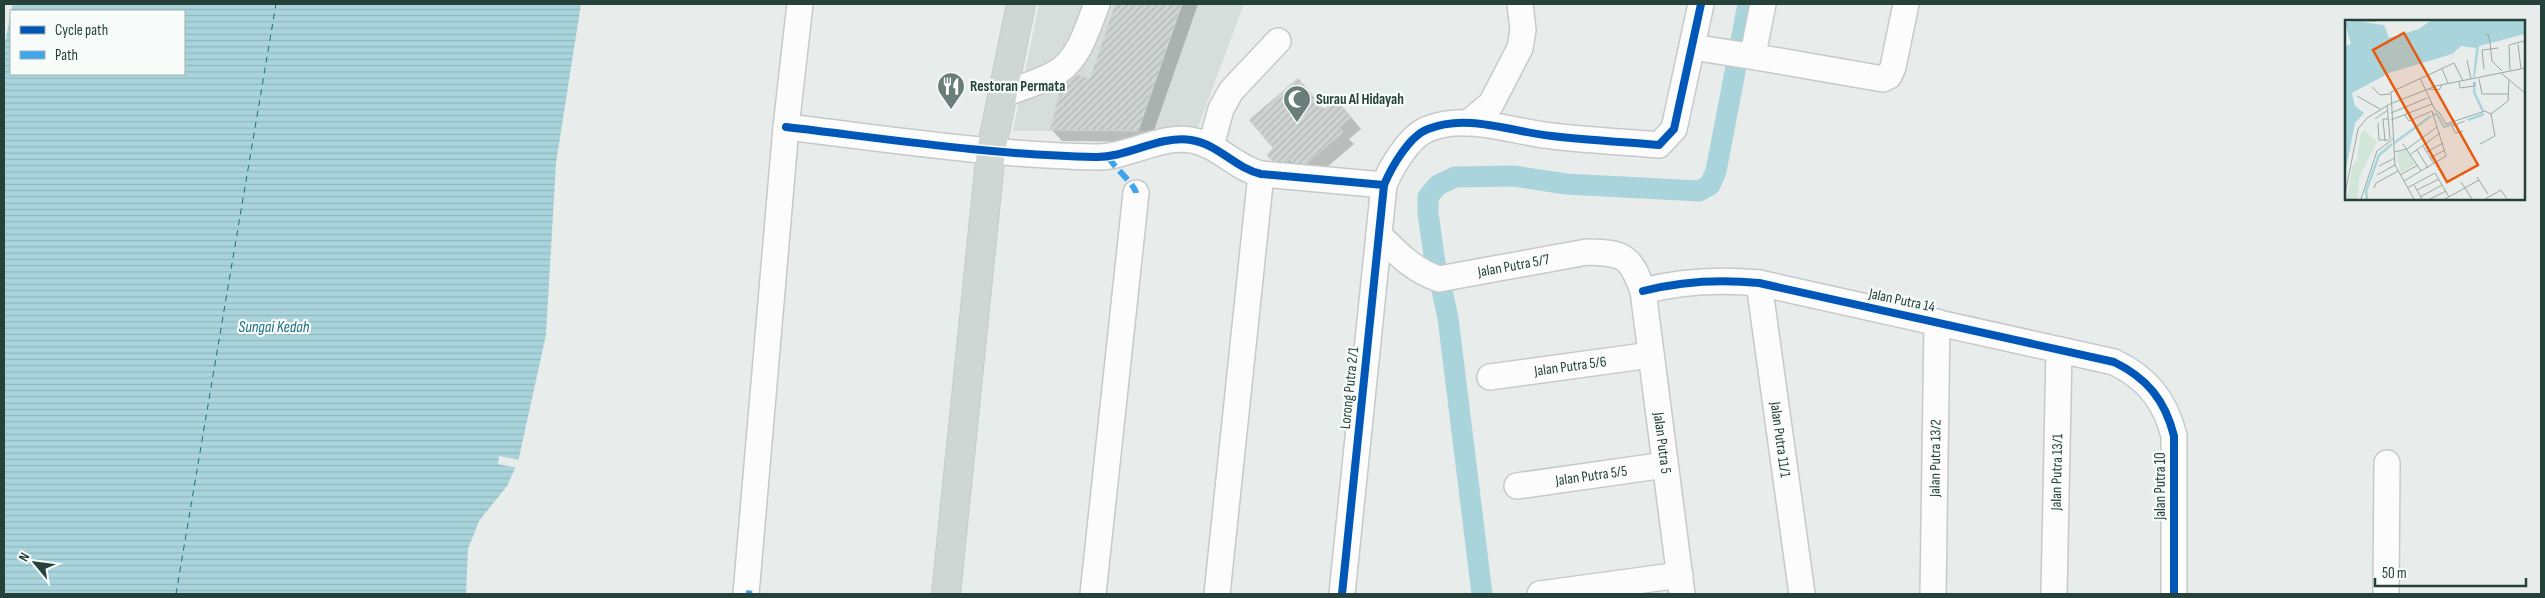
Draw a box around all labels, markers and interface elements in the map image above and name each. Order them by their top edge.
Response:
legend [10,10,185,75]
inset map [2345,20,2525,200]
text: Cycle path [55,21,108,40]
text: Path [55,46,78,65]
restaurant icon: Restoran Permata [936,71,966,110]
place label: Restoran Permata [970,77,1065,96]
mosque icon: Surau Al Hidayah [1282,84,1312,123]
place label: Surau Al Hidayah [1316,90,1404,109]
street label: Jalan Putra 5/7 [1475,250,1551,282]
street label: Jalan Putra 14 [1866,284,1937,317]
water label: Sungai Kedah [238,318,310,337]
street label: Lorong Putra 2/1 [1336,345,1363,430]
street label: Jalan Putra 5/6 [1532,352,1608,381]
street label: Jalan Putra 11/1 [1765,400,1795,479]
street label: Jalan Putra 5 [1649,410,1675,475]
street label: Jalan Putra 13/2 [1925,419,1946,498]
street label: Jalan Putra 13/1 [2047,433,2067,512]
street label: Jalan Putra 10 [2151,452,2170,521]
street label: Jalan Putra 5/5 [1553,461,1628,491]
north arrow [10,538,60,588]
text: N [15,550,33,564]
scale bar [2375,556,2526,588]
text: 50 m [2382,564,2407,583]

